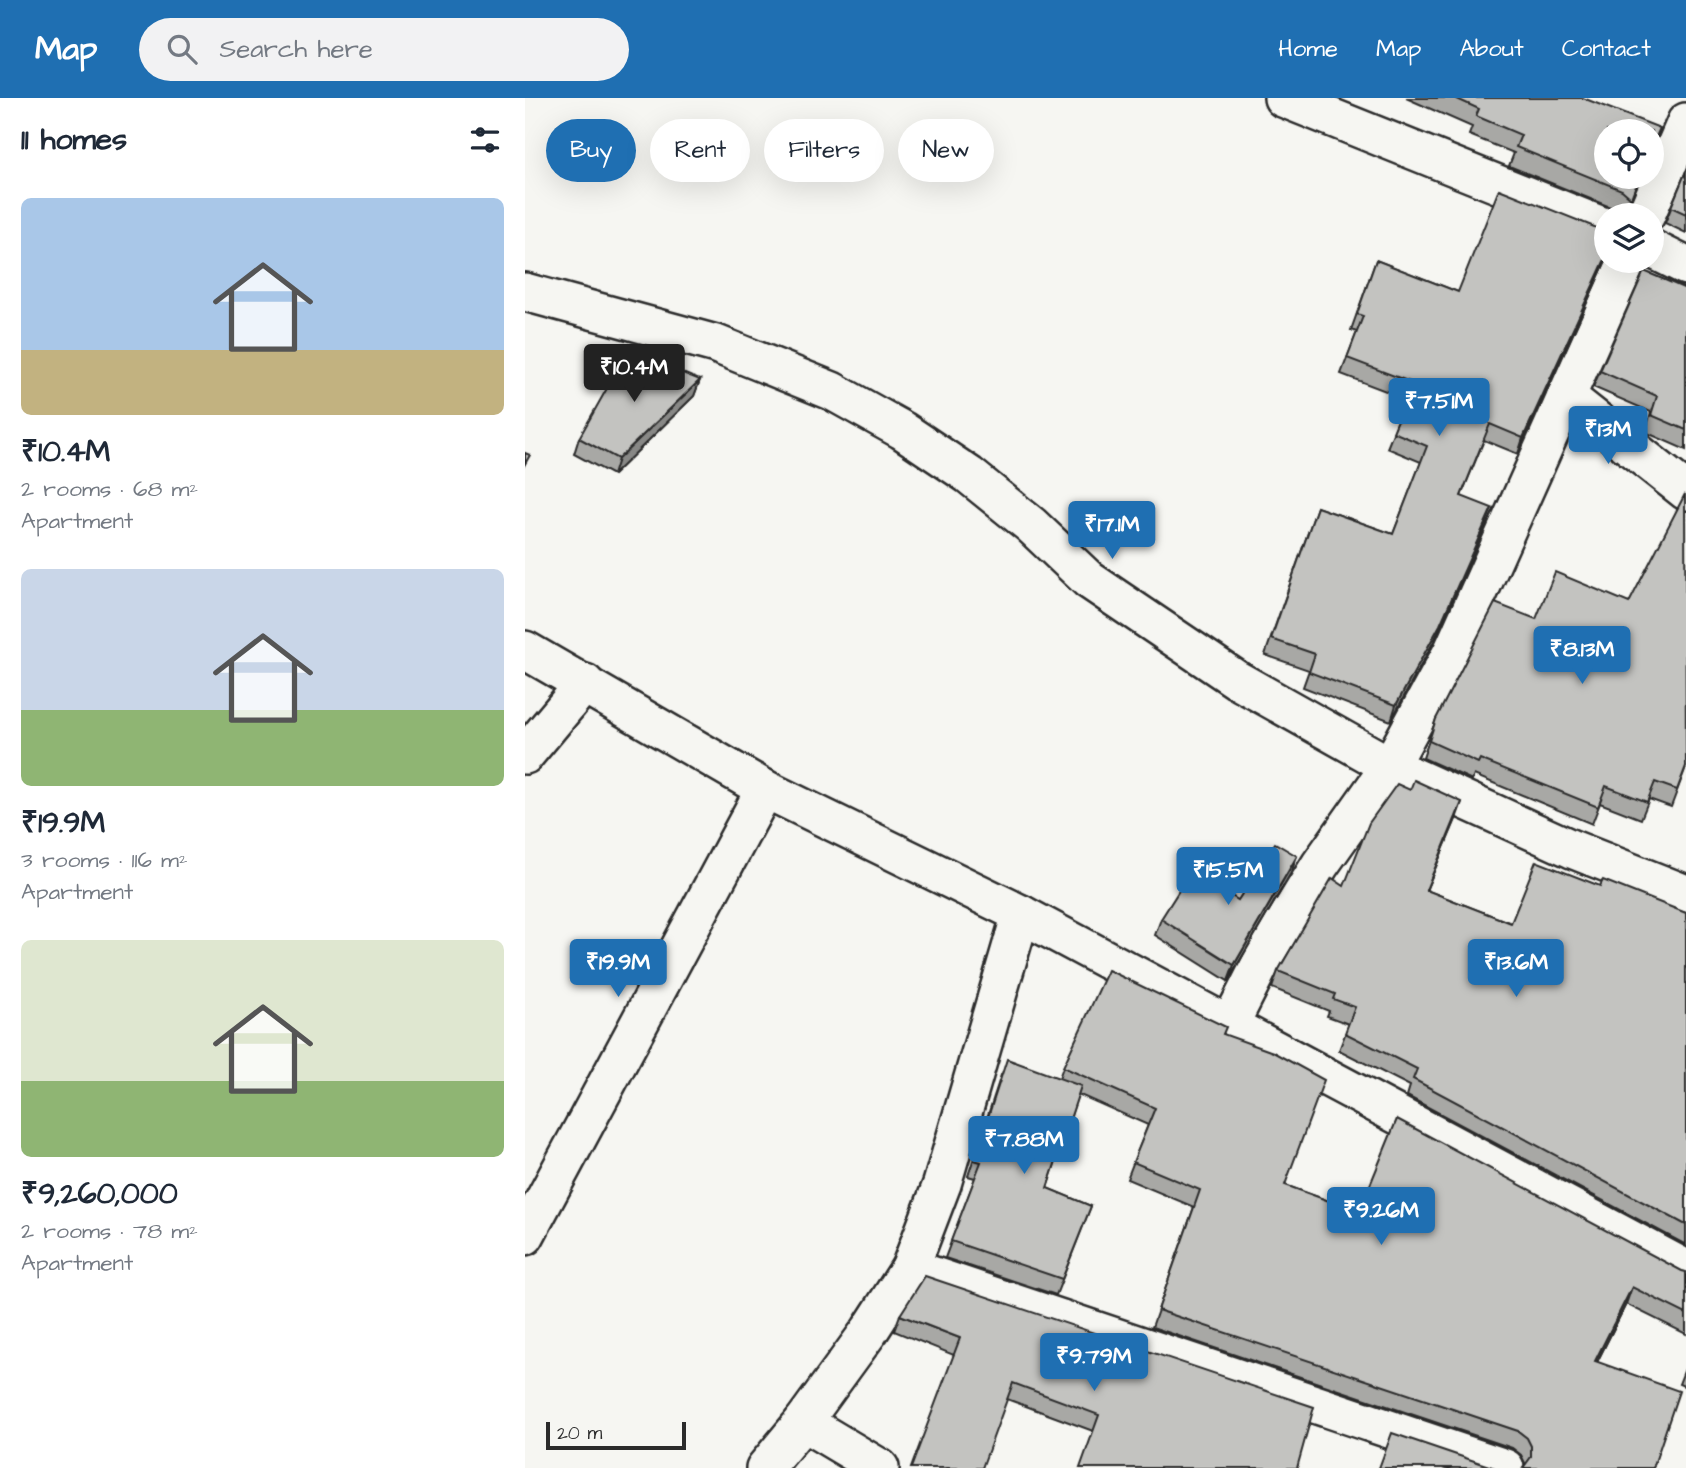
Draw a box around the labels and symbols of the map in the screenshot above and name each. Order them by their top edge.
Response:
pin: ₹10.4M [577,344,691,404]
pin: ₹7.51M [1382,378,1496,438]
pin: ₹13M [1567,406,1649,466]
pin: ₹17.1M [1055,502,1169,561]
pin: ₹8.13M [1525,626,1639,686]
pin: ₹15.5M [1171,848,1285,907]
pin: ₹19.9M [561,940,675,999]
pin: ₹13.6M [1459,940,1573,999]
pin: ₹7.88M [967,1116,1081,1176]
pin: ₹9.26M [1324,1188,1438,1247]
pin: ₹9.79M [1037,1334,1151,1393]
scale bar [546,1419,686,1451]

